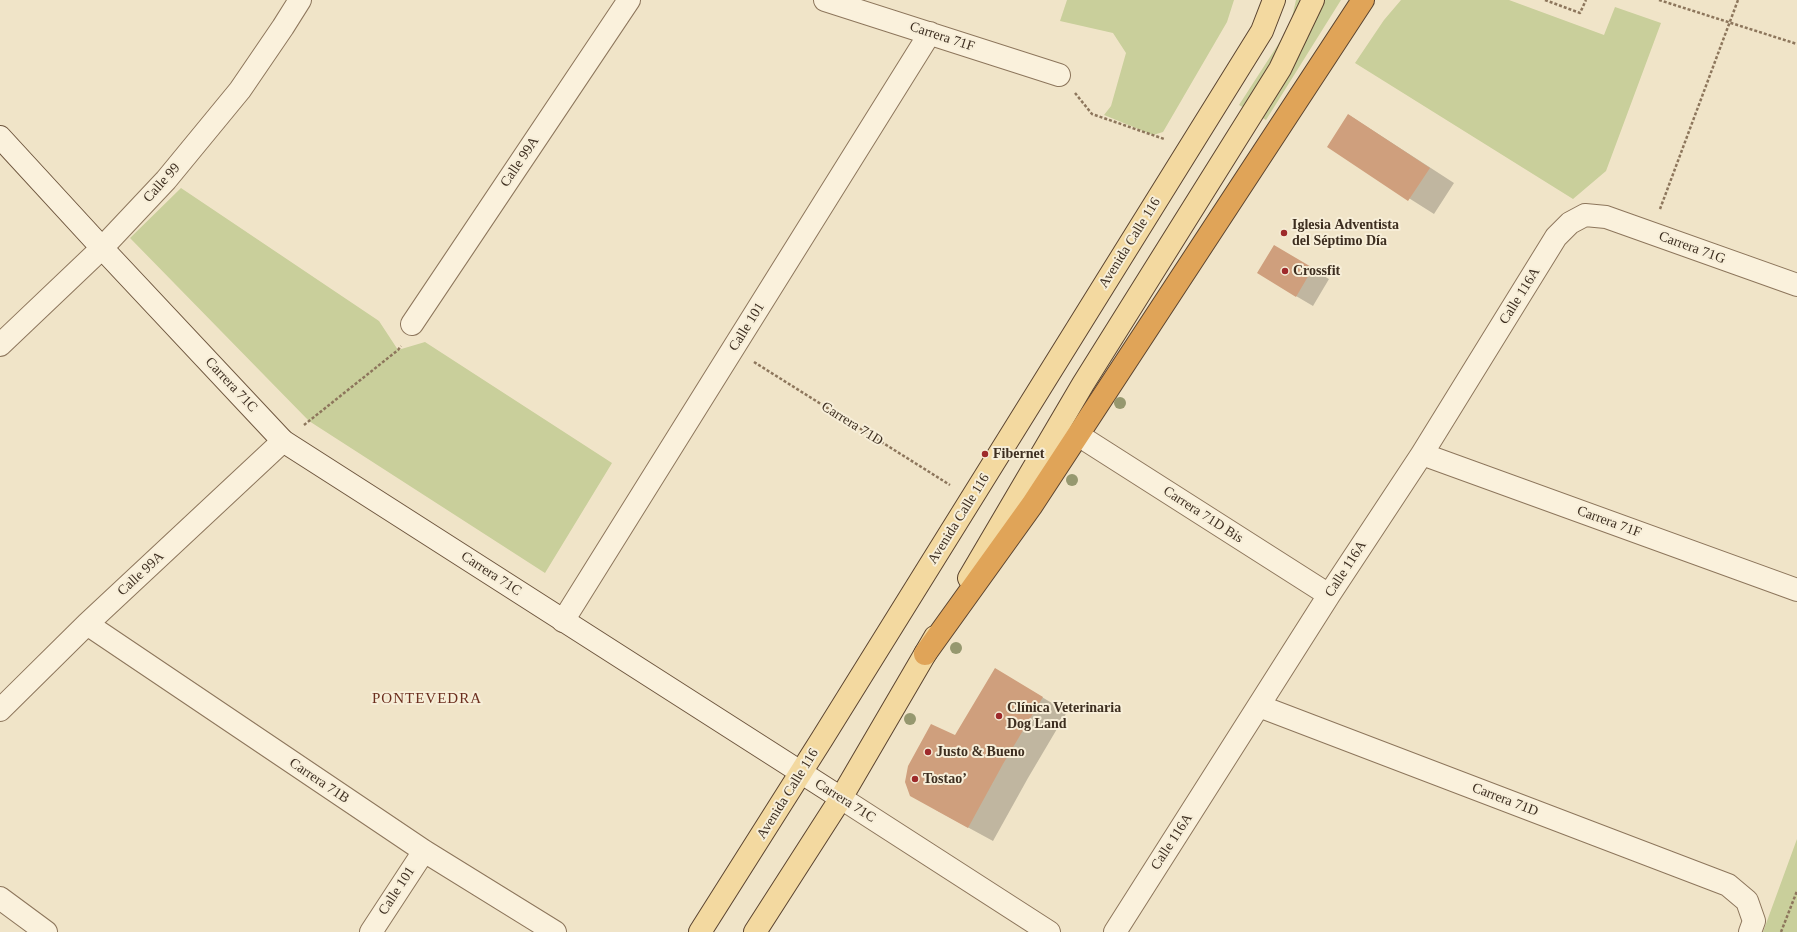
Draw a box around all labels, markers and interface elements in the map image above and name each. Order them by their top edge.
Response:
street label: Carrera 71F [907,19,977,55]
street label: Calle 99A [497,134,543,190]
street label: Calle 99 [140,160,184,206]
street label: Avenida Calle 116 [1095,195,1165,291]
place label: Iglesia Adventista del Séptimo Día [1292,217,1399,250]
marker: Iglesia Adventista del Séptimo Día [1279,228,1289,238]
street label: Carrera 71G [1656,228,1728,268]
place label: Crossfit [1293,263,1340,279]
street label: Calle 116A [1496,265,1544,327]
marker: Crossfit [1280,266,1290,276]
street label: Calle 101 [726,300,768,354]
street label: Carrera 71C [201,354,261,416]
street label: Carrera 71D [818,398,886,450]
place label: Fibernet [993,446,1044,462]
marker: Fibernet [980,449,990,459]
street label: Avenida Calle 116 [924,471,994,567]
street label: Carrera 71D Bis [1160,483,1246,547]
street label: Carrera 71F [1575,503,1643,541]
street label: Calle 116A [1322,538,1370,600]
street label: Calle 99A [114,548,168,600]
street label: Carrera 71C [458,548,524,600]
district label: PONTEVEDRA [372,690,482,708]
place label: Clínica Veterinaria Dog Land [1007,700,1121,732]
marker: Clínica Veterinaria Dog Land [994,711,1004,721]
place label: Justo & Bueno [936,744,1025,760]
street label: Avenida Calle 116 [753,746,823,842]
marker: Justo & Bueno [923,747,933,757]
street label: Carrera 71B [286,755,352,807]
place label: Tostao’ [923,771,967,787]
marker: Tostao’ [910,774,920,784]
street label: Carrera 71C [811,776,879,826]
street label: Carrera 71D [1470,780,1540,820]
street label: Calle 116A [1148,811,1196,873]
street label: Calle 101 [375,864,419,918]

